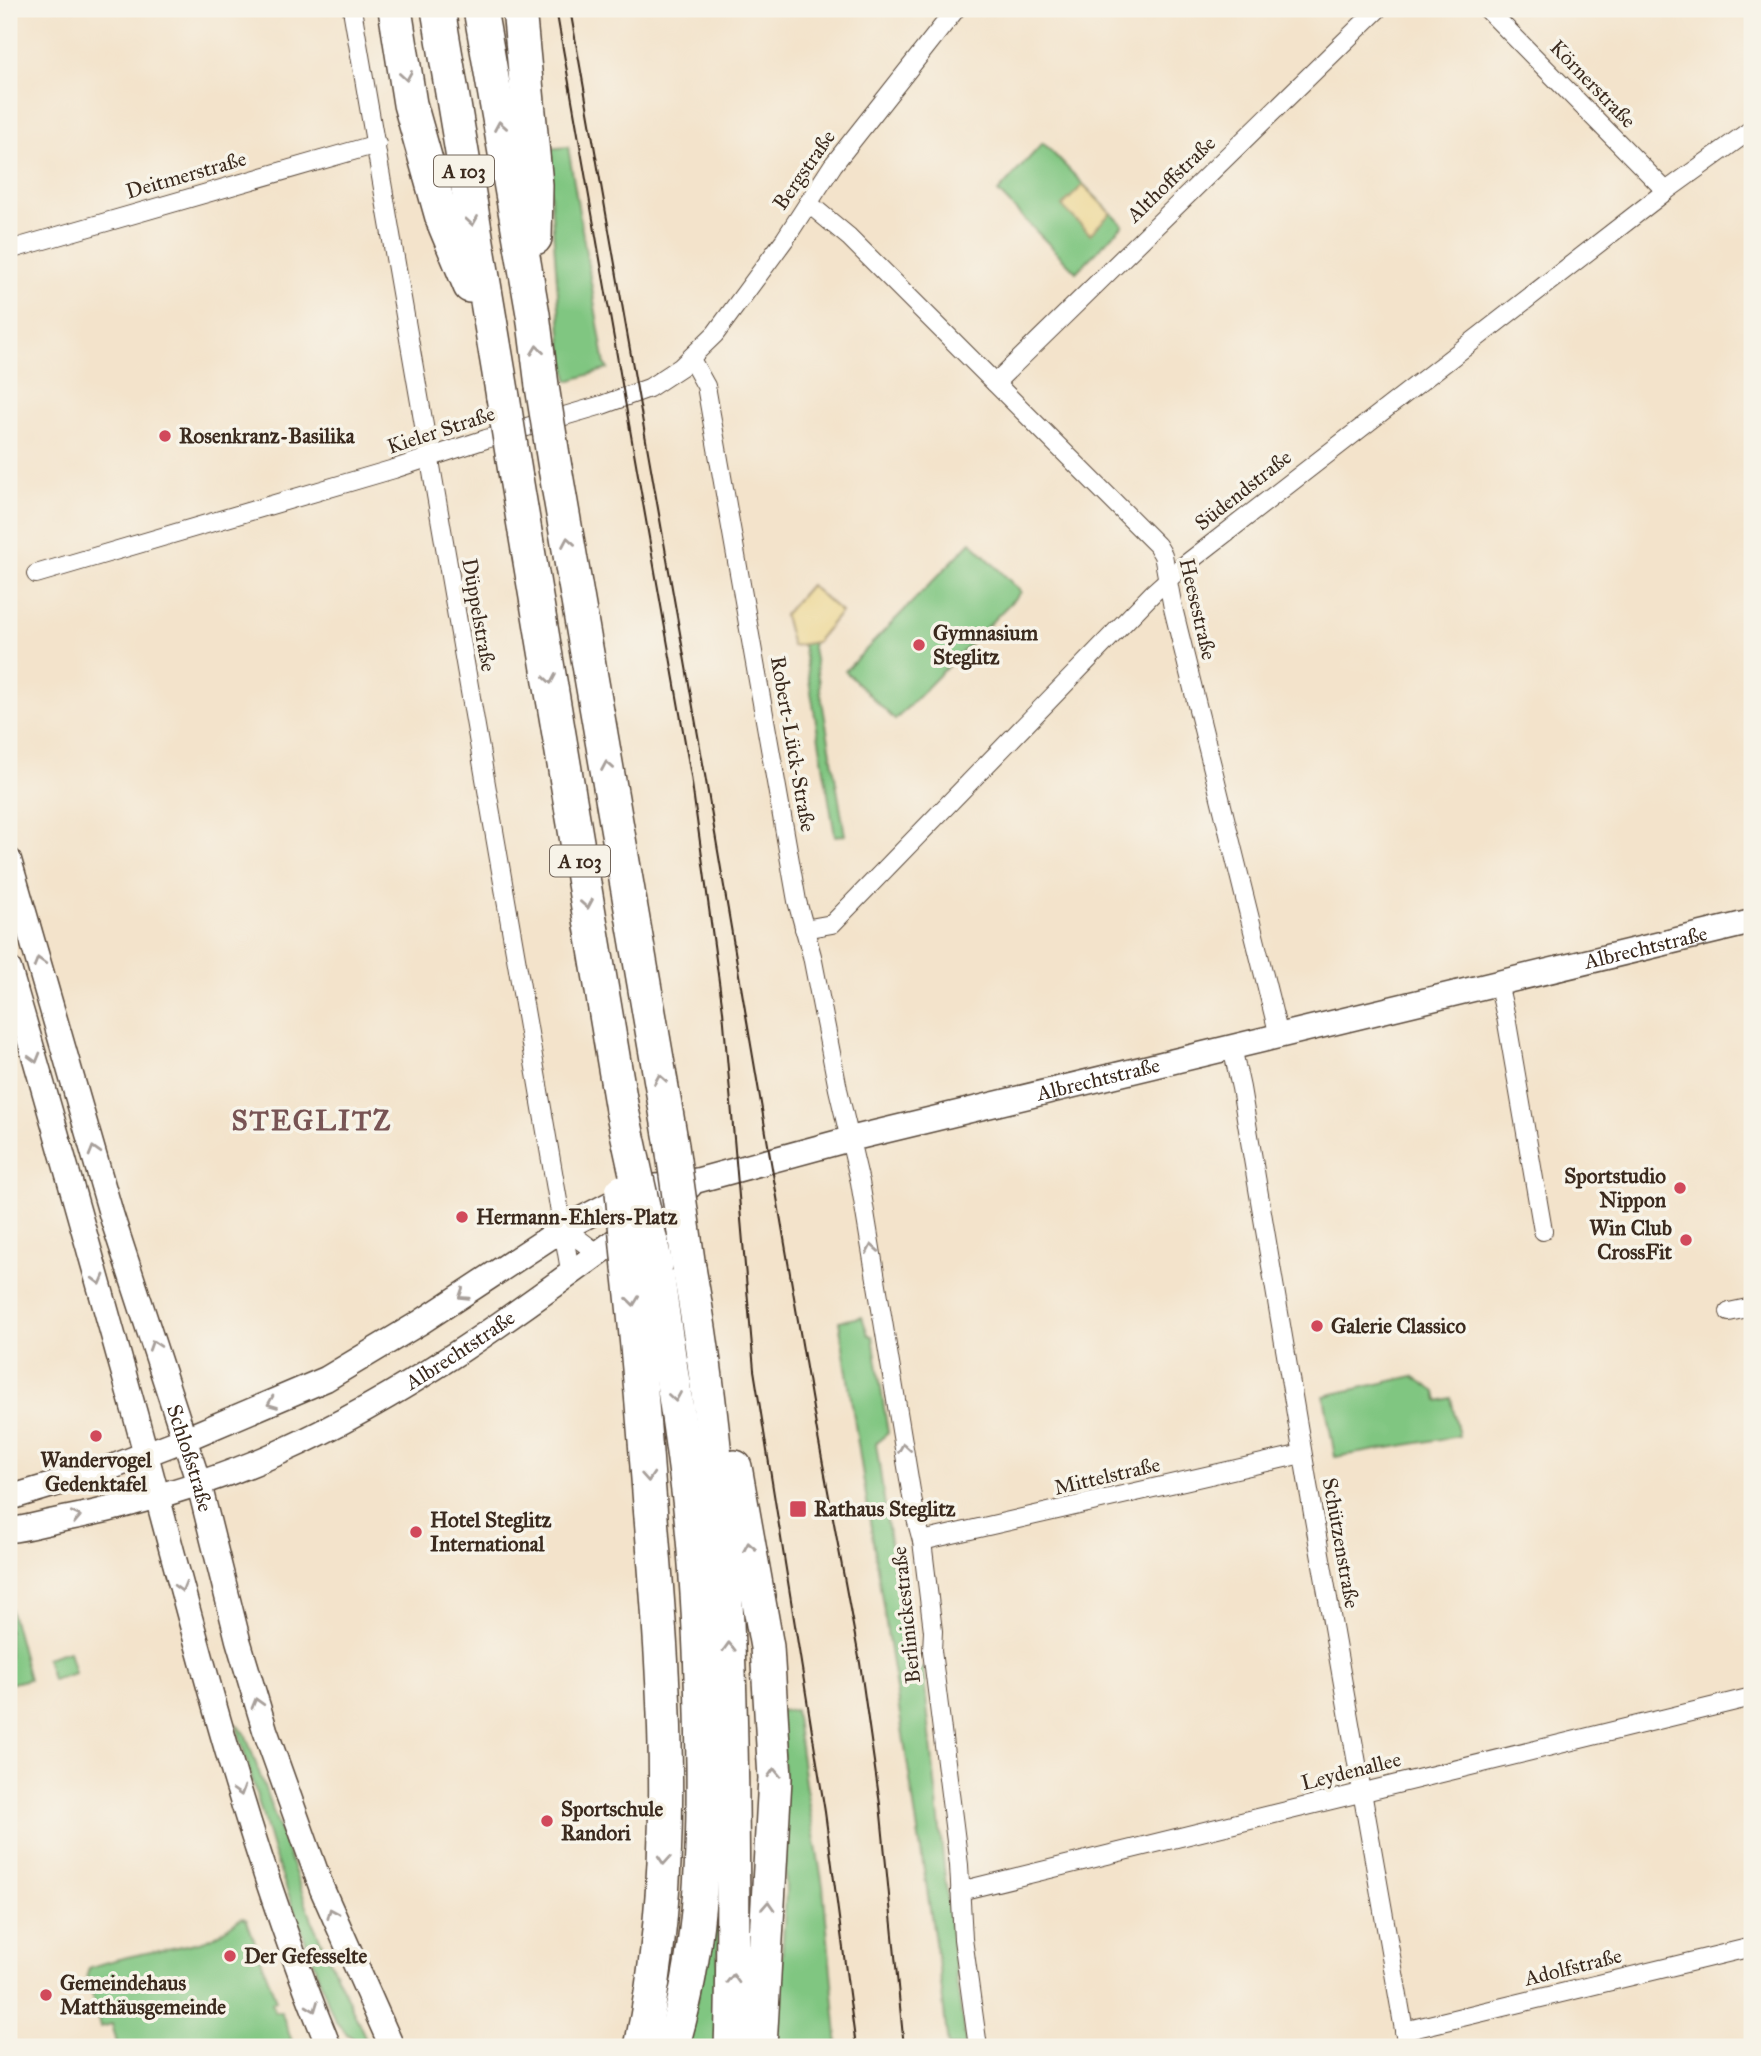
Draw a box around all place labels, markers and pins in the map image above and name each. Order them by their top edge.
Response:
place label: Rosenkranz-Basilika [179,423,356,449]
marker: Rosenkranz-Basilika [157,428,173,444]
place label: Gymnasium Steglitz [933,620,1039,670]
marker: Gymnasium Steglitz [911,637,927,653]
place label: Sportstudio Nippon [1564,1163,1667,1213]
marker: Sportstudio Nippon [1672,1180,1688,1196]
place label: Hermann-Ehlers-Platz [476,1204,678,1230]
marker: Hermann-Ehlers-Platz [454,1209,470,1225]
place label: Win Club CrossFit [1589,1215,1673,1265]
marker: Win Club CrossFit [1678,1232,1694,1248]
place label: Galerie Classico [1331,1313,1466,1339]
marker: Galerie Classico [1309,1318,1325,1334]
marker: Wandervogel Gedenktafel [88,1428,104,1444]
place label: Wandervogel Gedenktafel [40,1447,153,1497]
place label: Rathaus Steglitz [814,1496,956,1522]
marker: Rathaus Steglitz [788,1499,808,1519]
place label: Hotel Steglitz International [430,1507,552,1557]
marker: Hotel Steglitz International [408,1524,424,1540]
place label: Sportschule Randori [561,1796,663,1846]
marker: Sportschule Randori [539,1813,555,1829]
place label: Der Gefesselte [244,1943,368,1969]
marker: Der Gefesselte [222,1948,238,1964]
place label: Gemeindehaus Matthäusgemeinde [60,1970,226,2020]
marker: Gemeindehaus Matthäusgemeinde [38,1987,54,2003]

